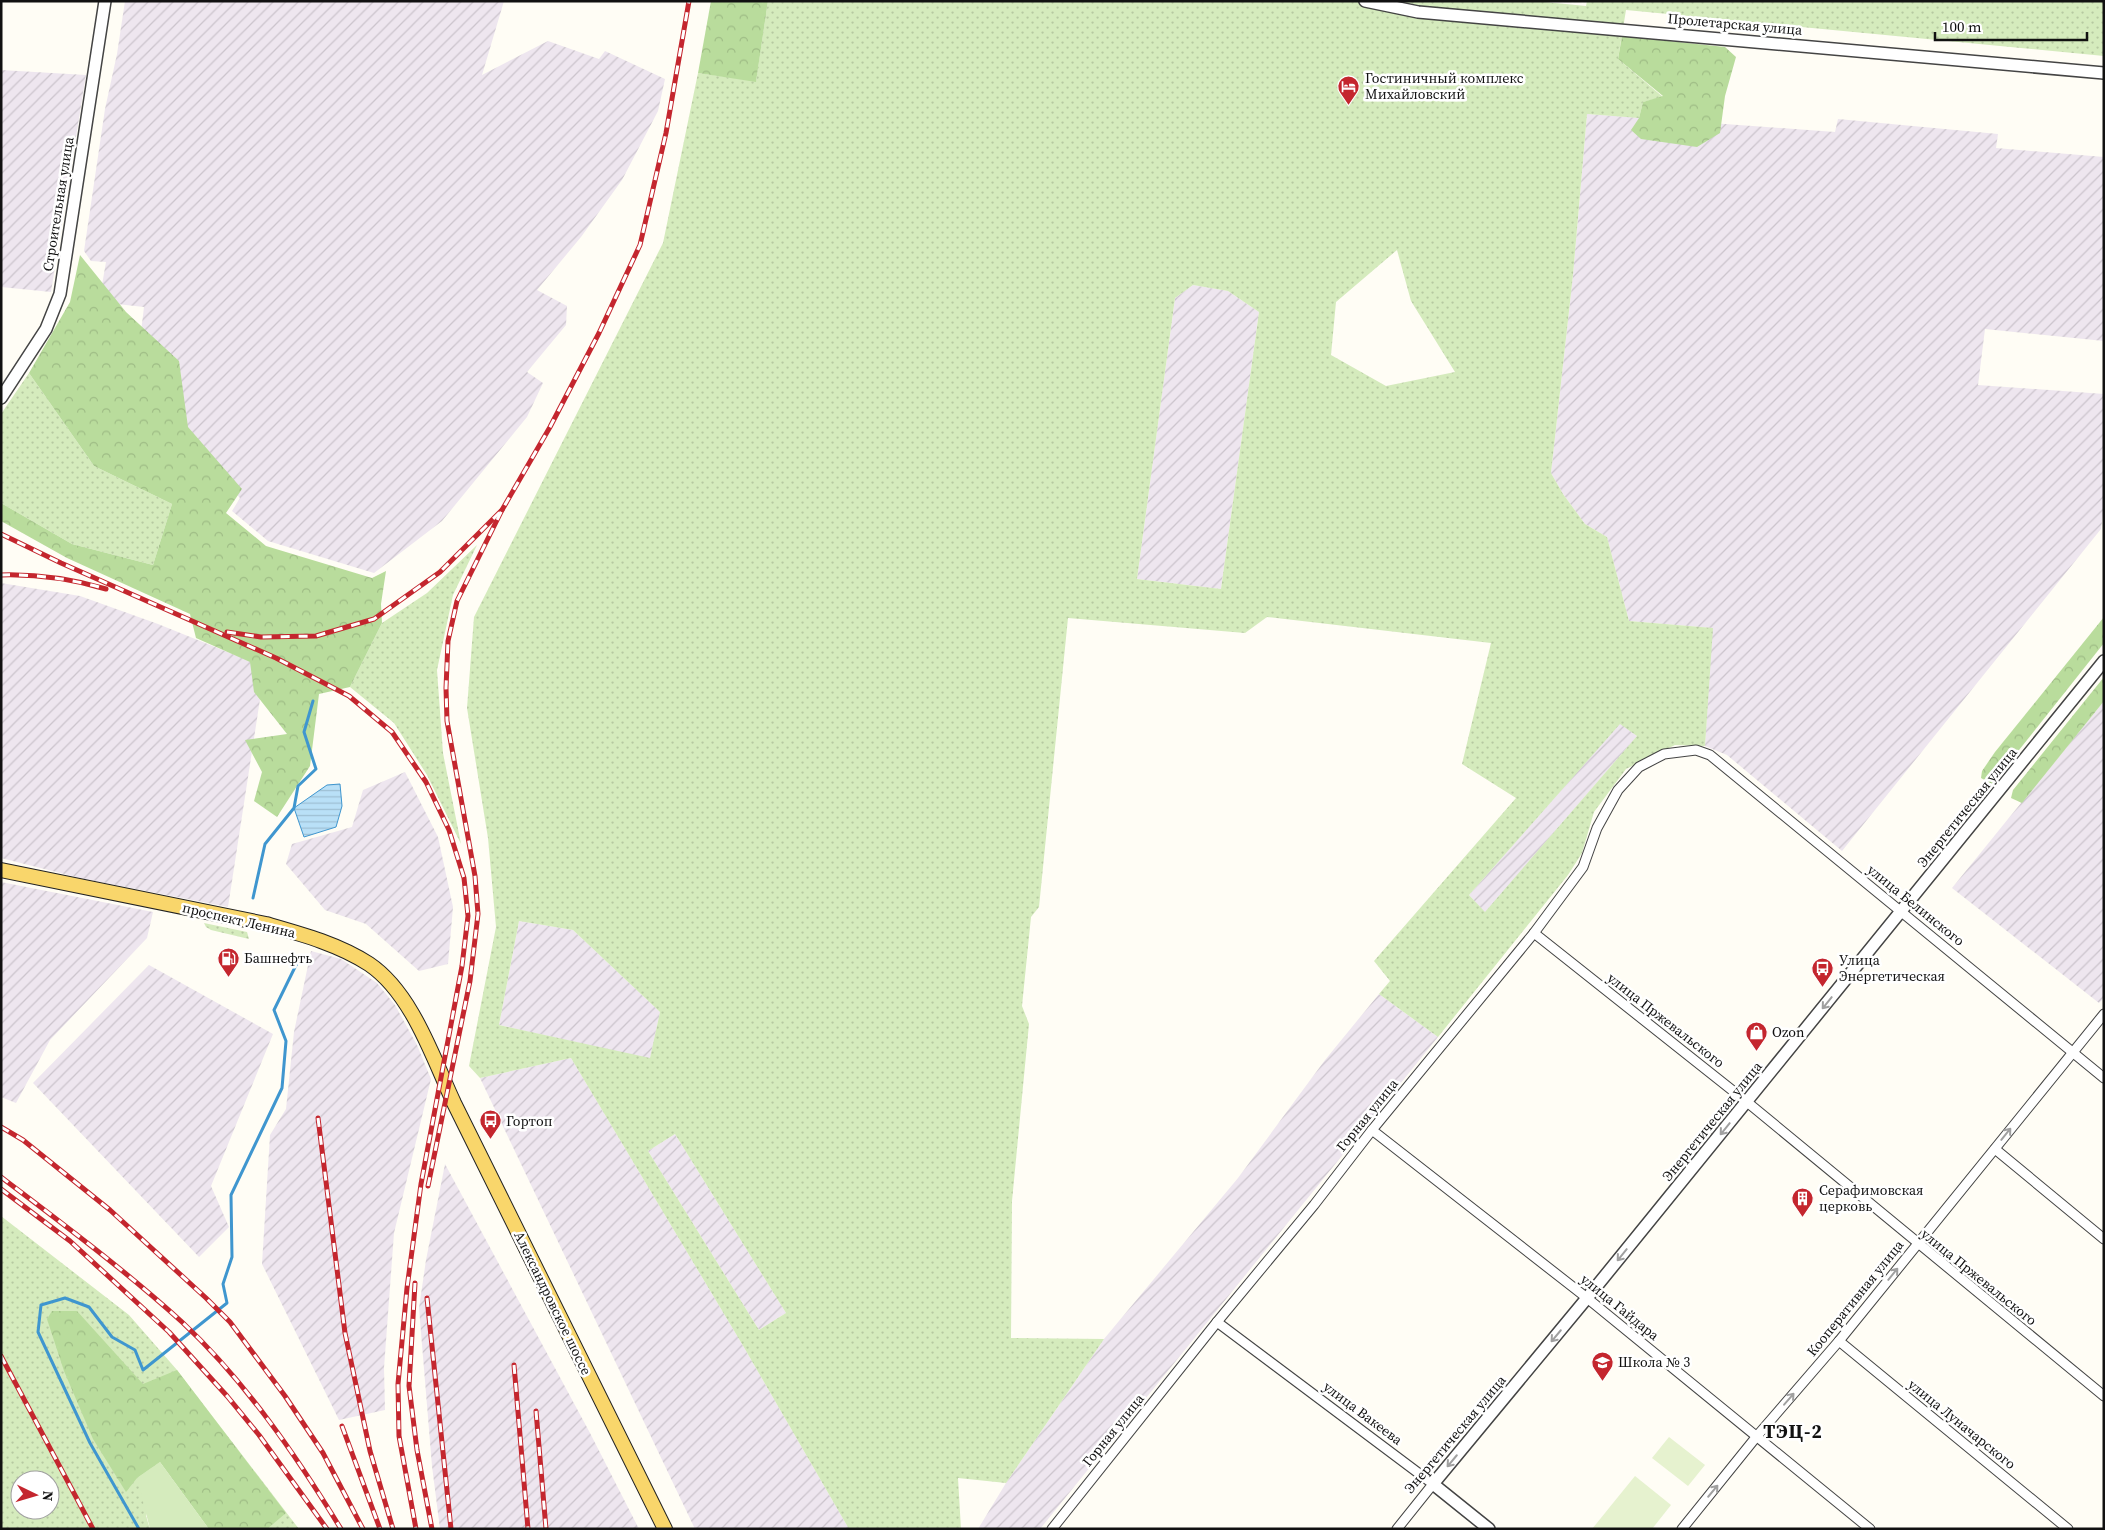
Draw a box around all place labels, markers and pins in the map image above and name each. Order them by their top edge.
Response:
place label: Гостиничный комплекс Михайловский [1365,68,1524,104]
hotel icon: Гостиничный комплекс Михайловский [1337,74,1361,105]
fuel station icon: Башнефть [216,946,240,977]
place label: Башнефть [244,948,312,968]
place label: Улица Энергетическая [1839,950,1945,986]
bus stop icon: Улица Энергетическая [1811,956,1835,987]
shop icon: Ozon [1744,1020,1768,1051]
place label: Ozon [1772,1022,1805,1042]
bus stop icon: Гортоп [478,1109,502,1140]
place label: Гортоп [506,1111,553,1131]
place label: Серафимовская церковь [1819,1180,1924,1216]
building icon: Серафимовская церковь [1791,1186,1815,1217]
school or university icon: Школа № 3 [1590,1350,1614,1381]
place label: Школа № 3 [1618,1352,1690,1372]

